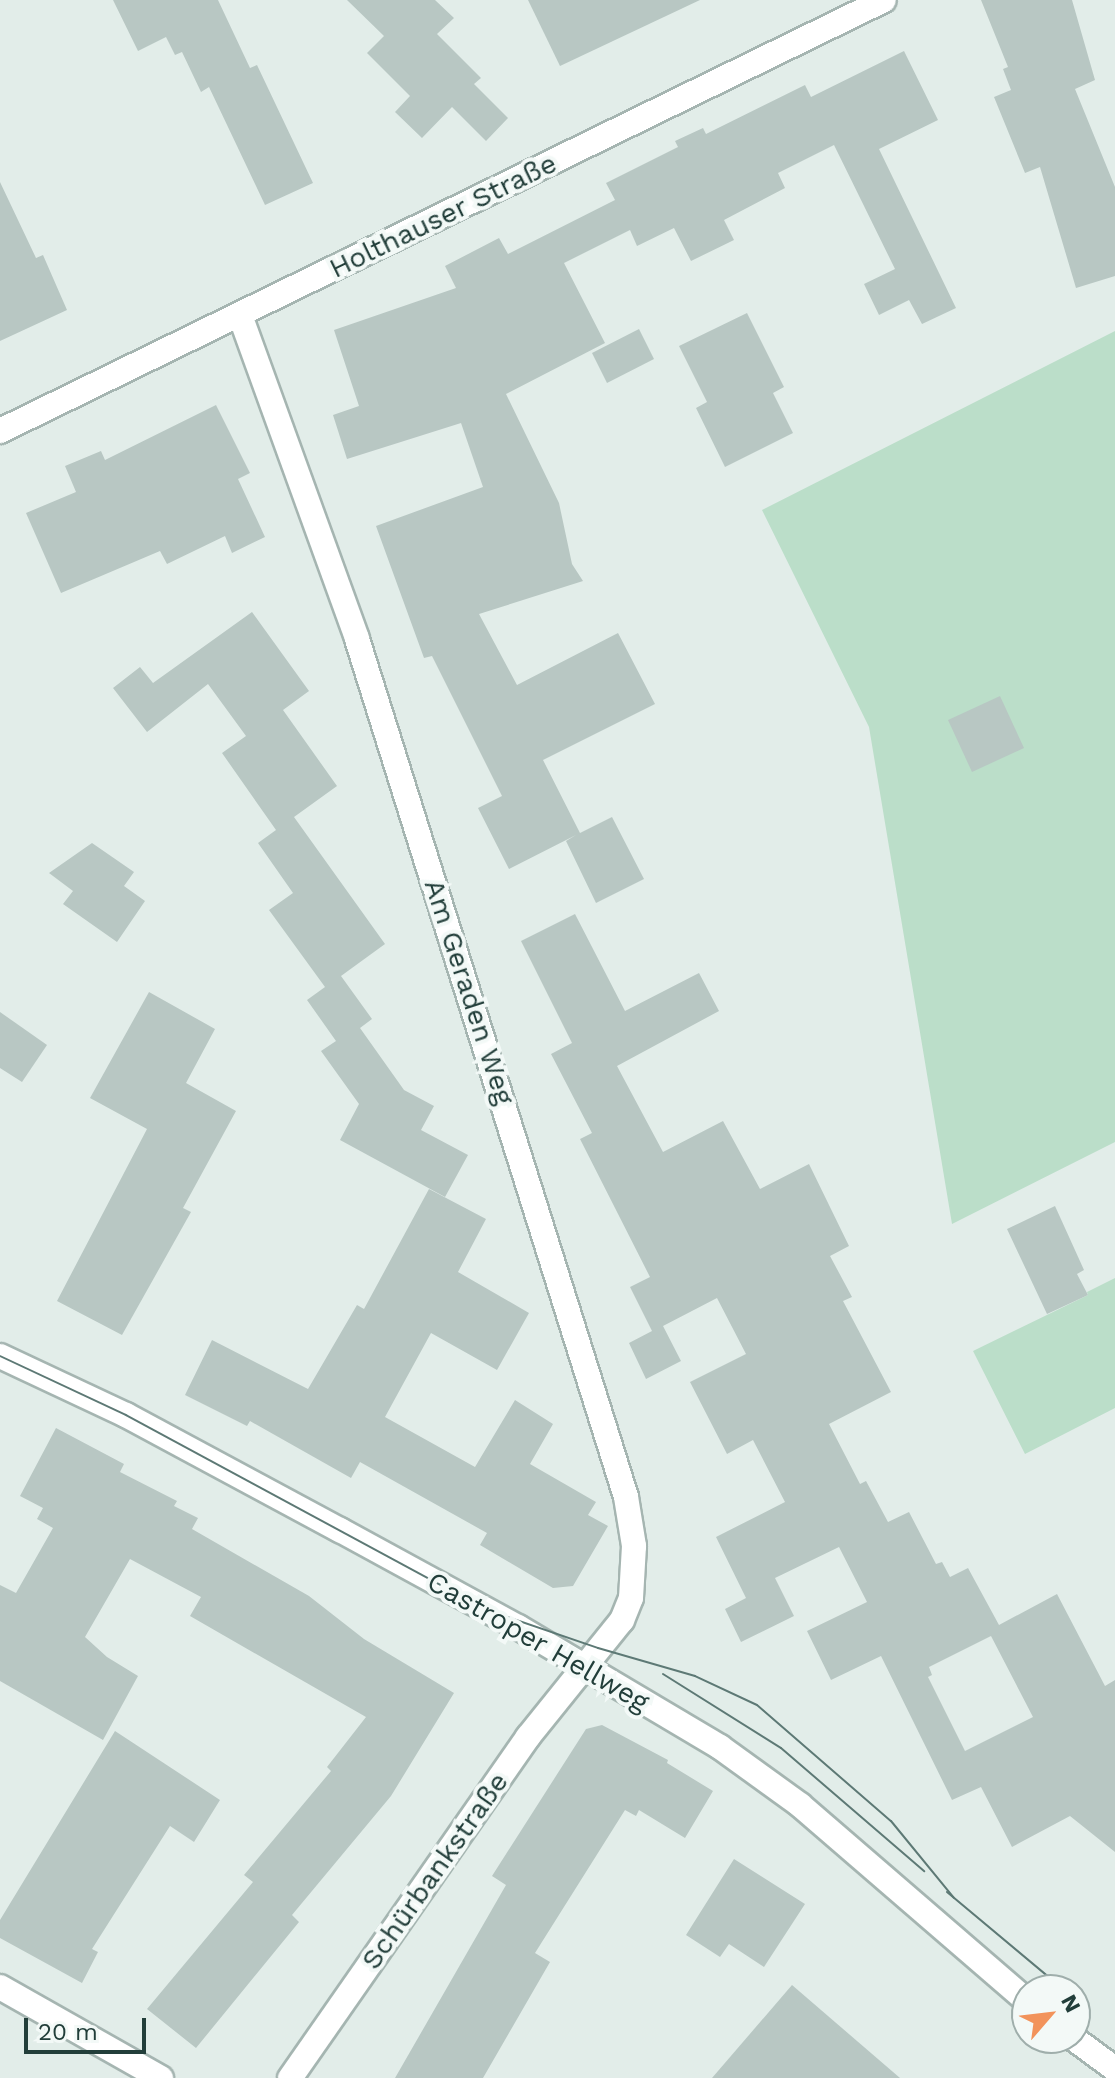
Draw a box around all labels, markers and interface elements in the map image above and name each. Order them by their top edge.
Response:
street label: Holthauser Straße [324,146,562,286]
street label: Am Geraden Weg [417,875,521,1109]
street label: Castroper Hellweg [421,1565,655,1719]
street label: Schürbankstraße [354,1766,516,1976]
north arrow [1011,1974,1091,2054]
text: N [1056,1990,1086,2017]
scale bar [28,2002,150,2052]
text: 20 m [38,2018,98,2046]

